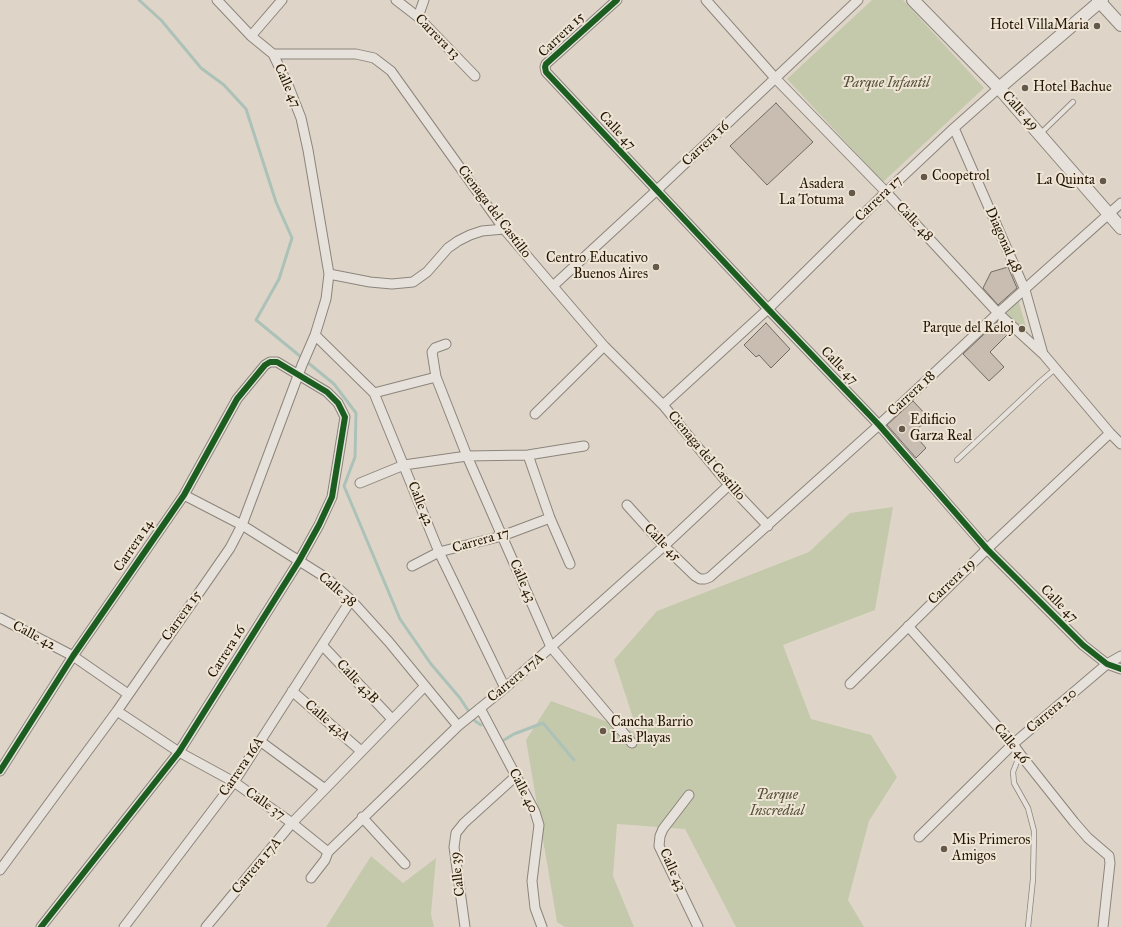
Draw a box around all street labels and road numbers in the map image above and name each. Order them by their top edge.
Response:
street label: Carrera 15 [535,9,589,61]
street label: Carrera 13 [411,11,463,63]
street label: Calle 47 [270,61,304,111]
street label: Calle 49 [998,88,1042,134]
street label: Calle 47 [595,108,639,154]
street label: Carrera 16 [679,118,733,170]
street label: Cienaga del Castillo [454,162,534,262]
street label: Carrera 17 [852,173,906,225]
street label: Calle 48 [892,199,936,245]
street label: Diagonal 48 [981,205,1025,275]
street label: Calle 47 [817,343,861,389]
street label: Carrera 18 [885,368,939,420]
street label: Cienaga del Castillo [664,408,748,504]
street label: Calle 42 [403,479,437,529]
street label: Carrera 14 [110,517,158,575]
street label: Calle 45 [640,521,684,565]
street label: Carrera 17 [450,525,512,557]
street label: Carrera 19 [925,556,979,608]
street label: Calle 43 [505,557,539,605]
street label: Calle 38 [315,569,359,611]
street label: Calle 47 [1037,582,1081,626]
street label: Carrera 15 [159,588,205,644]
street label: Calle 42 [10,618,58,654]
street label: Carrera 16 [204,623,250,681]
street label: Carrera 17A [484,650,548,706]
street label: Calle 43B [332,656,382,708]
street label: Carrera 20 [1023,685,1081,737]
street label: Calle 43A [301,697,353,745]
street label: Calle 46 [990,721,1032,767]
street label: Carrera 16A [216,734,268,800]
street label: Calle 40 [505,766,541,816]
street label: Calle 37 [242,784,288,824]
street label: Carrera 17A [229,834,285,898]
street label: Calle 43 [655,846,689,894]
street label: Calle 39 [447,851,469,897]

